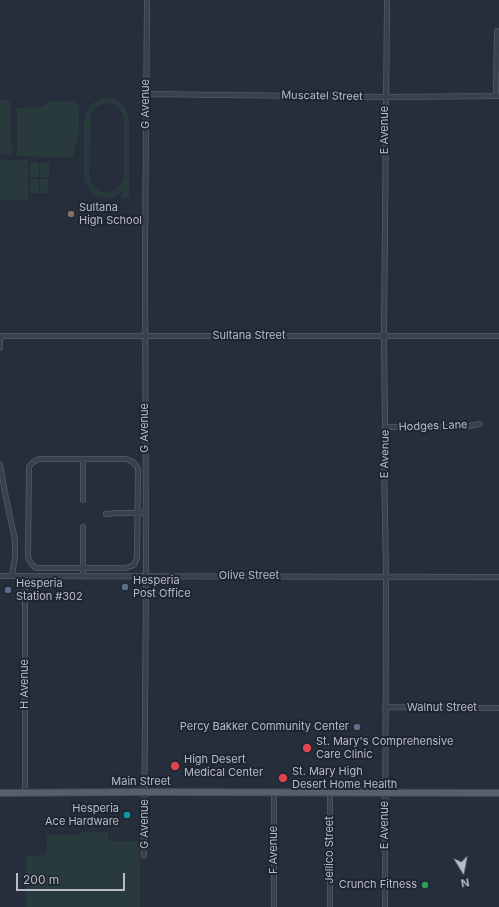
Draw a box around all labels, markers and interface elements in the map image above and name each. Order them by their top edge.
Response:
street label: G Avenue [139,79,153,129]
street label: Muscatel Street [281,89,363,103]
street label: E Avenue [378,106,392,154]
place label: Sultana High School [79,201,142,227]
marker: Sultana High School [66,209,76,219]
street label: Sultana Street [212,329,286,343]
street label: G Avenue [138,403,152,453]
street label: Hodges Lane [398,418,468,434]
street label: E Avenue [378,430,392,478]
street label: Olive Street [219,569,279,583]
place label: Hesperia Post Office [133,574,191,600]
place label: Hesperia Station #302 [16,577,83,603]
marker: Hesperia Post Office [120,582,130,592]
marker: Hesperia Station #302 [3,585,13,595]
street label: H Avenue [18,659,32,709]
street label: Walnut Street [407,701,477,715]
place label: Percy Bakker Community Center [180,720,349,734]
marker: Percy Bakker Community Center [352,722,362,732]
place label: St. Mary's Comprehensive Care Clinic [316,735,453,761]
marker: St. Mary's Comprehensive Care Clinic [301,742,313,754]
place label: High Desert Medical Center [184,753,263,779]
marker: High Desert Medical Center [169,760,181,772]
place label: St. Mary High Desert Home Health [292,765,397,791]
marker: St. Mary High Desert Home Health [277,772,289,784]
street label: Main Street [111,775,171,789]
street label: G Avenue [138,799,152,849]
street label: E Avenue [378,801,392,849]
place label: Hesperia Ace Hardware [45,802,119,828]
marker: Hesperia Ace Hardware [122,810,132,820]
street label: Jellico Street [323,816,337,884]
street label: F Avenue [267,826,281,874]
north arrow [443,851,483,891]
scale bar [18,865,127,891]
text: 200 m [23,872,59,887]
text: N [460,875,470,890]
place label: Crunch Fitness [339,878,417,892]
marker: Crunch Fitness [420,880,430,890]

